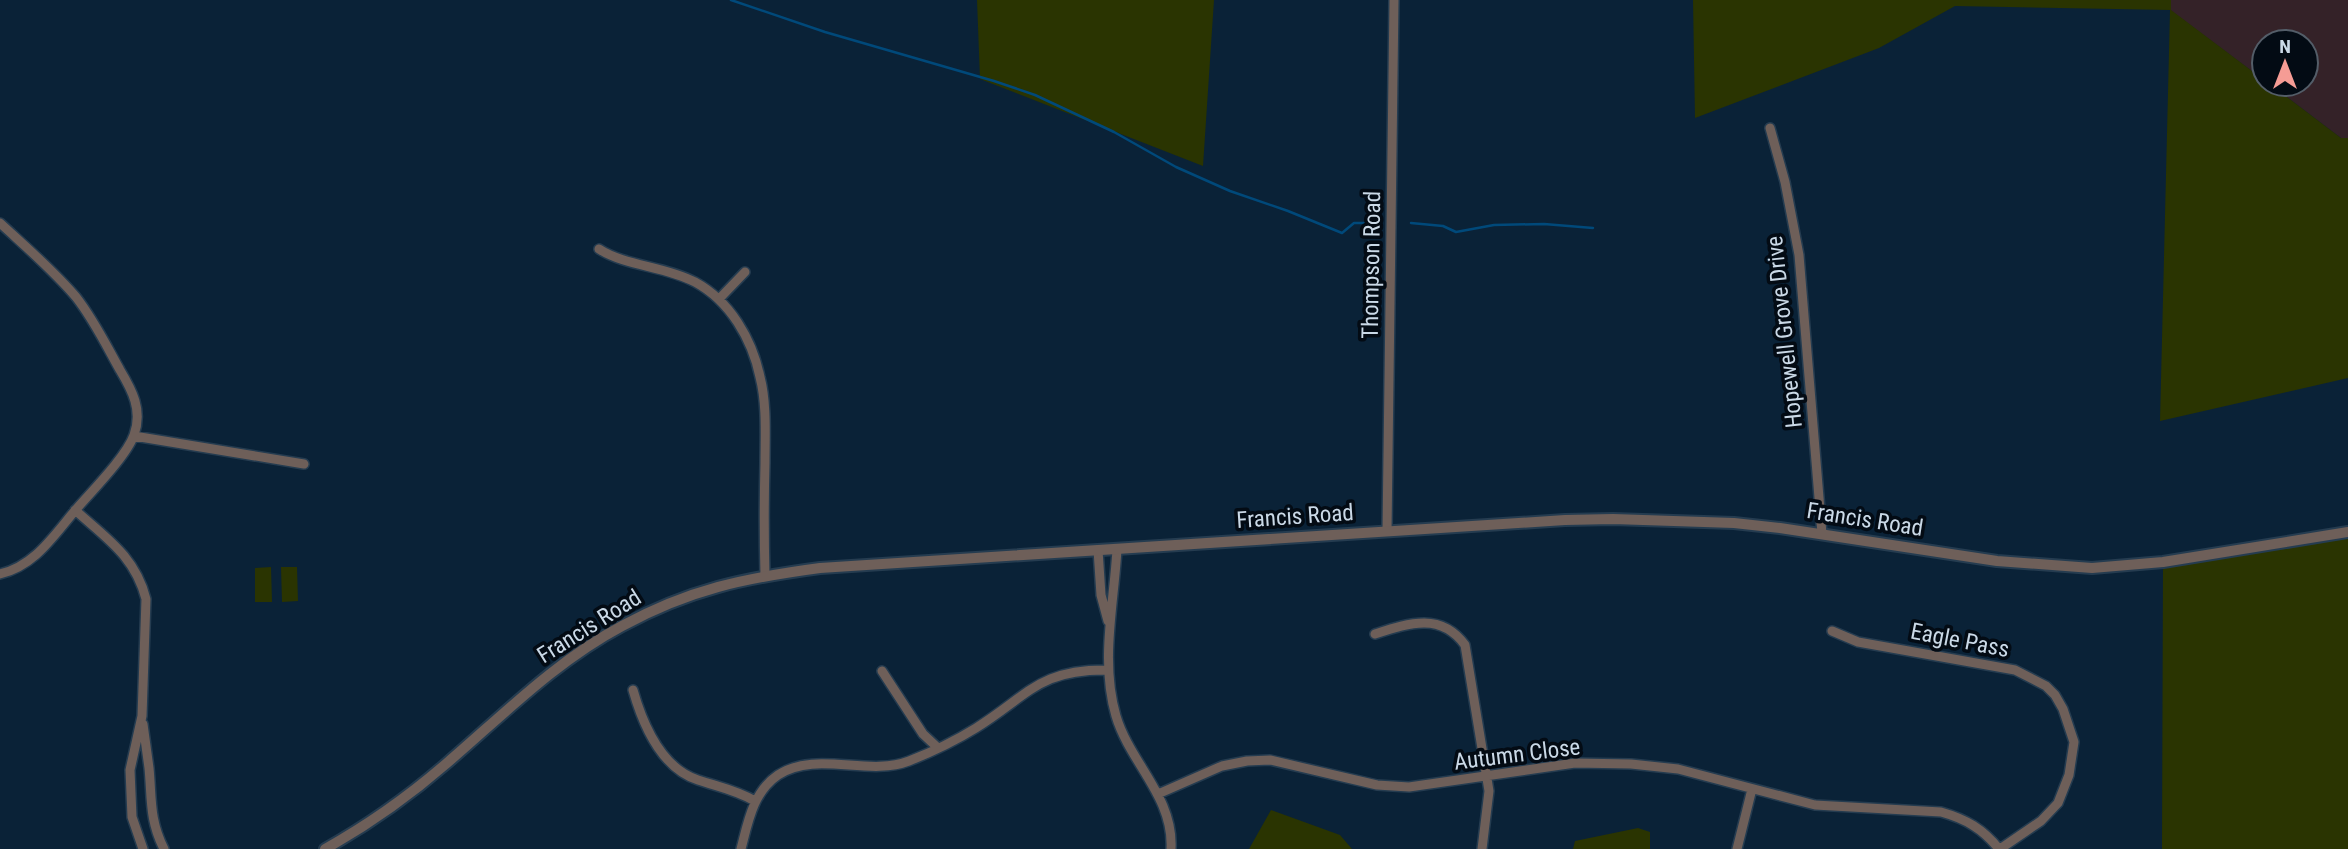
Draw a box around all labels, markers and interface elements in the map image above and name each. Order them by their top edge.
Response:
north arrow [2250,28,2320,98]
text: N [2279,35,2291,58]
street label: Thompson Road [1357,191,1386,339]
street label: Hopewell Grove Drive [1761,235,1808,429]
street label: Francis Road [1805,497,1925,542]
street label: Francis Road [1236,499,1355,534]
street label: Francis Road [532,584,646,669]
street label: Eagle Pass [1908,618,2011,663]
street label: Autumn Close [1452,733,1582,776]

